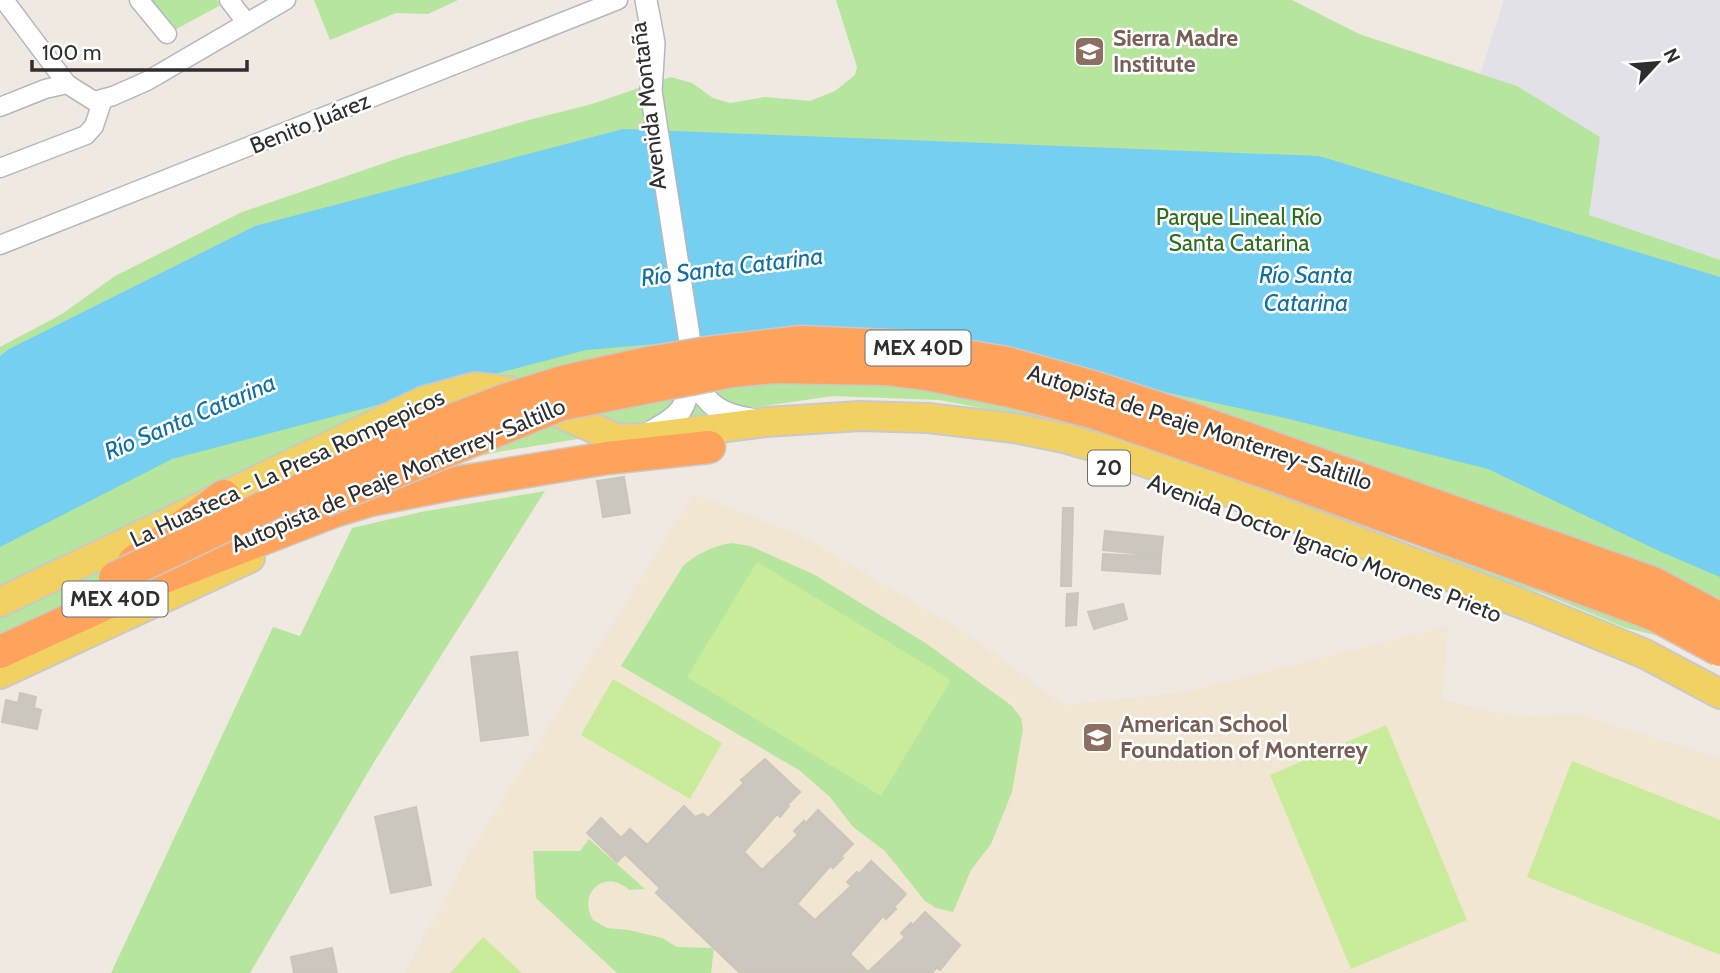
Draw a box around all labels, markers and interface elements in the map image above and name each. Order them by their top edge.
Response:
street label: Avenida Montaña [624,20,672,192]
place label: Sierra Madre Institute [1113,24,1238,78]
scale bar [32,28,247,72]
north arrow [1622,28,1692,98]
school or university icon: Sierra Madre Institute [1073,34,1107,68]
text: 100 m [42,40,101,65]
text: N [1659,45,1685,67]
street label: Benito Juárez [246,86,374,160]
park label: Parque Lineal Río Santa Catarina [1156,203,1322,257]
water label: Río Santa Catarina [639,241,825,292]
water label: Río Santa Catarina [1259,260,1353,317]
road number: MEX 40D [866,330,970,366]
street label: Autopista de Peaje Monterrey-Saltillo [1024,358,1376,496]
water label: Río Santa Catarina [100,367,280,466]
street label: La Huasteca - La Presa Rompepicos [125,383,449,553]
street label: Autopista de Peaje Monterrey-Saltillo [227,392,569,558]
road number: 20 [1088,450,1130,486]
street label: Avenida Doctor Ignacio Morones Prieto [1144,467,1506,629]
road number: MEX 40D [62,582,168,616]
place label: American School Foundation of Monterrey [1120,710,1368,764]
school or university icon: American School Foundation of Monterrey [1080,720,1114,754]

